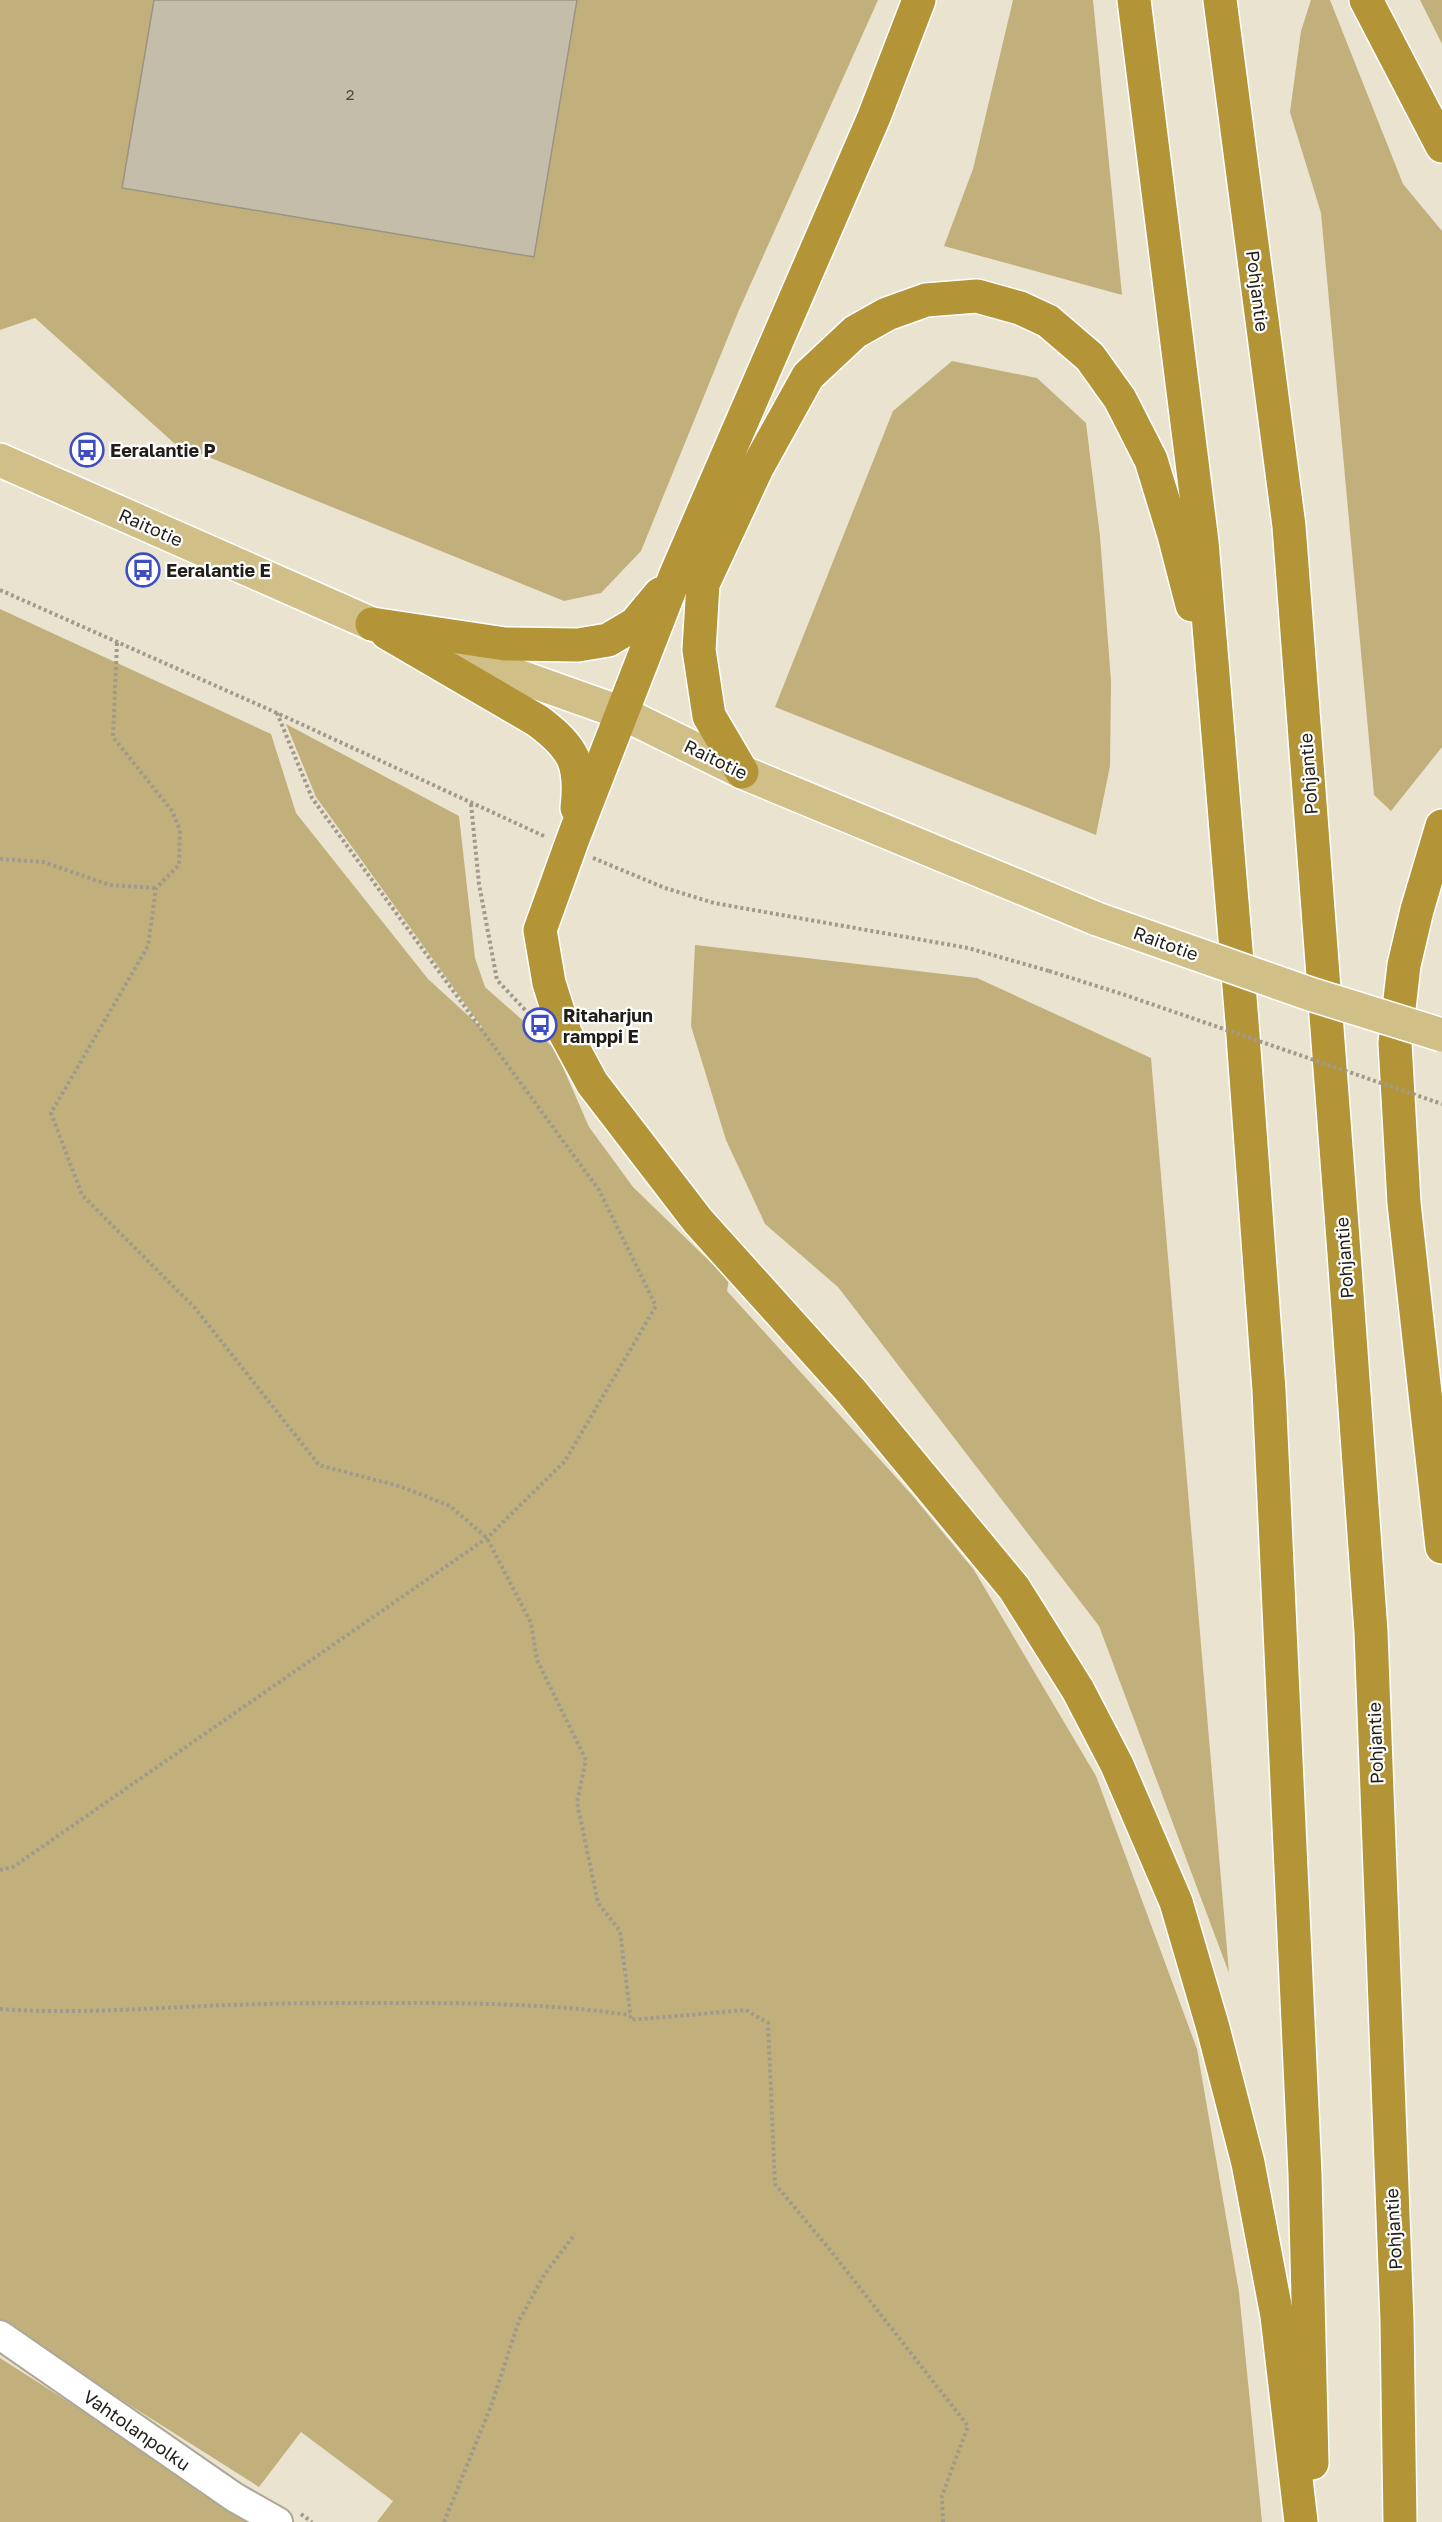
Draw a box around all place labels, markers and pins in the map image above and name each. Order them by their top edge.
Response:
bus stop icon: Eeralantie P [69,432,105,468]
place label: Eeralantie P [110,439,216,461]
bus stop icon: Eeralantie E [125,552,161,588]
place label: Eeralantie E [166,559,271,581]
place label: Ritaharjun ramppi E [563,1004,653,1047]
bus stop icon: Ritaharjun ramppi E [522,1007,558,1043]

